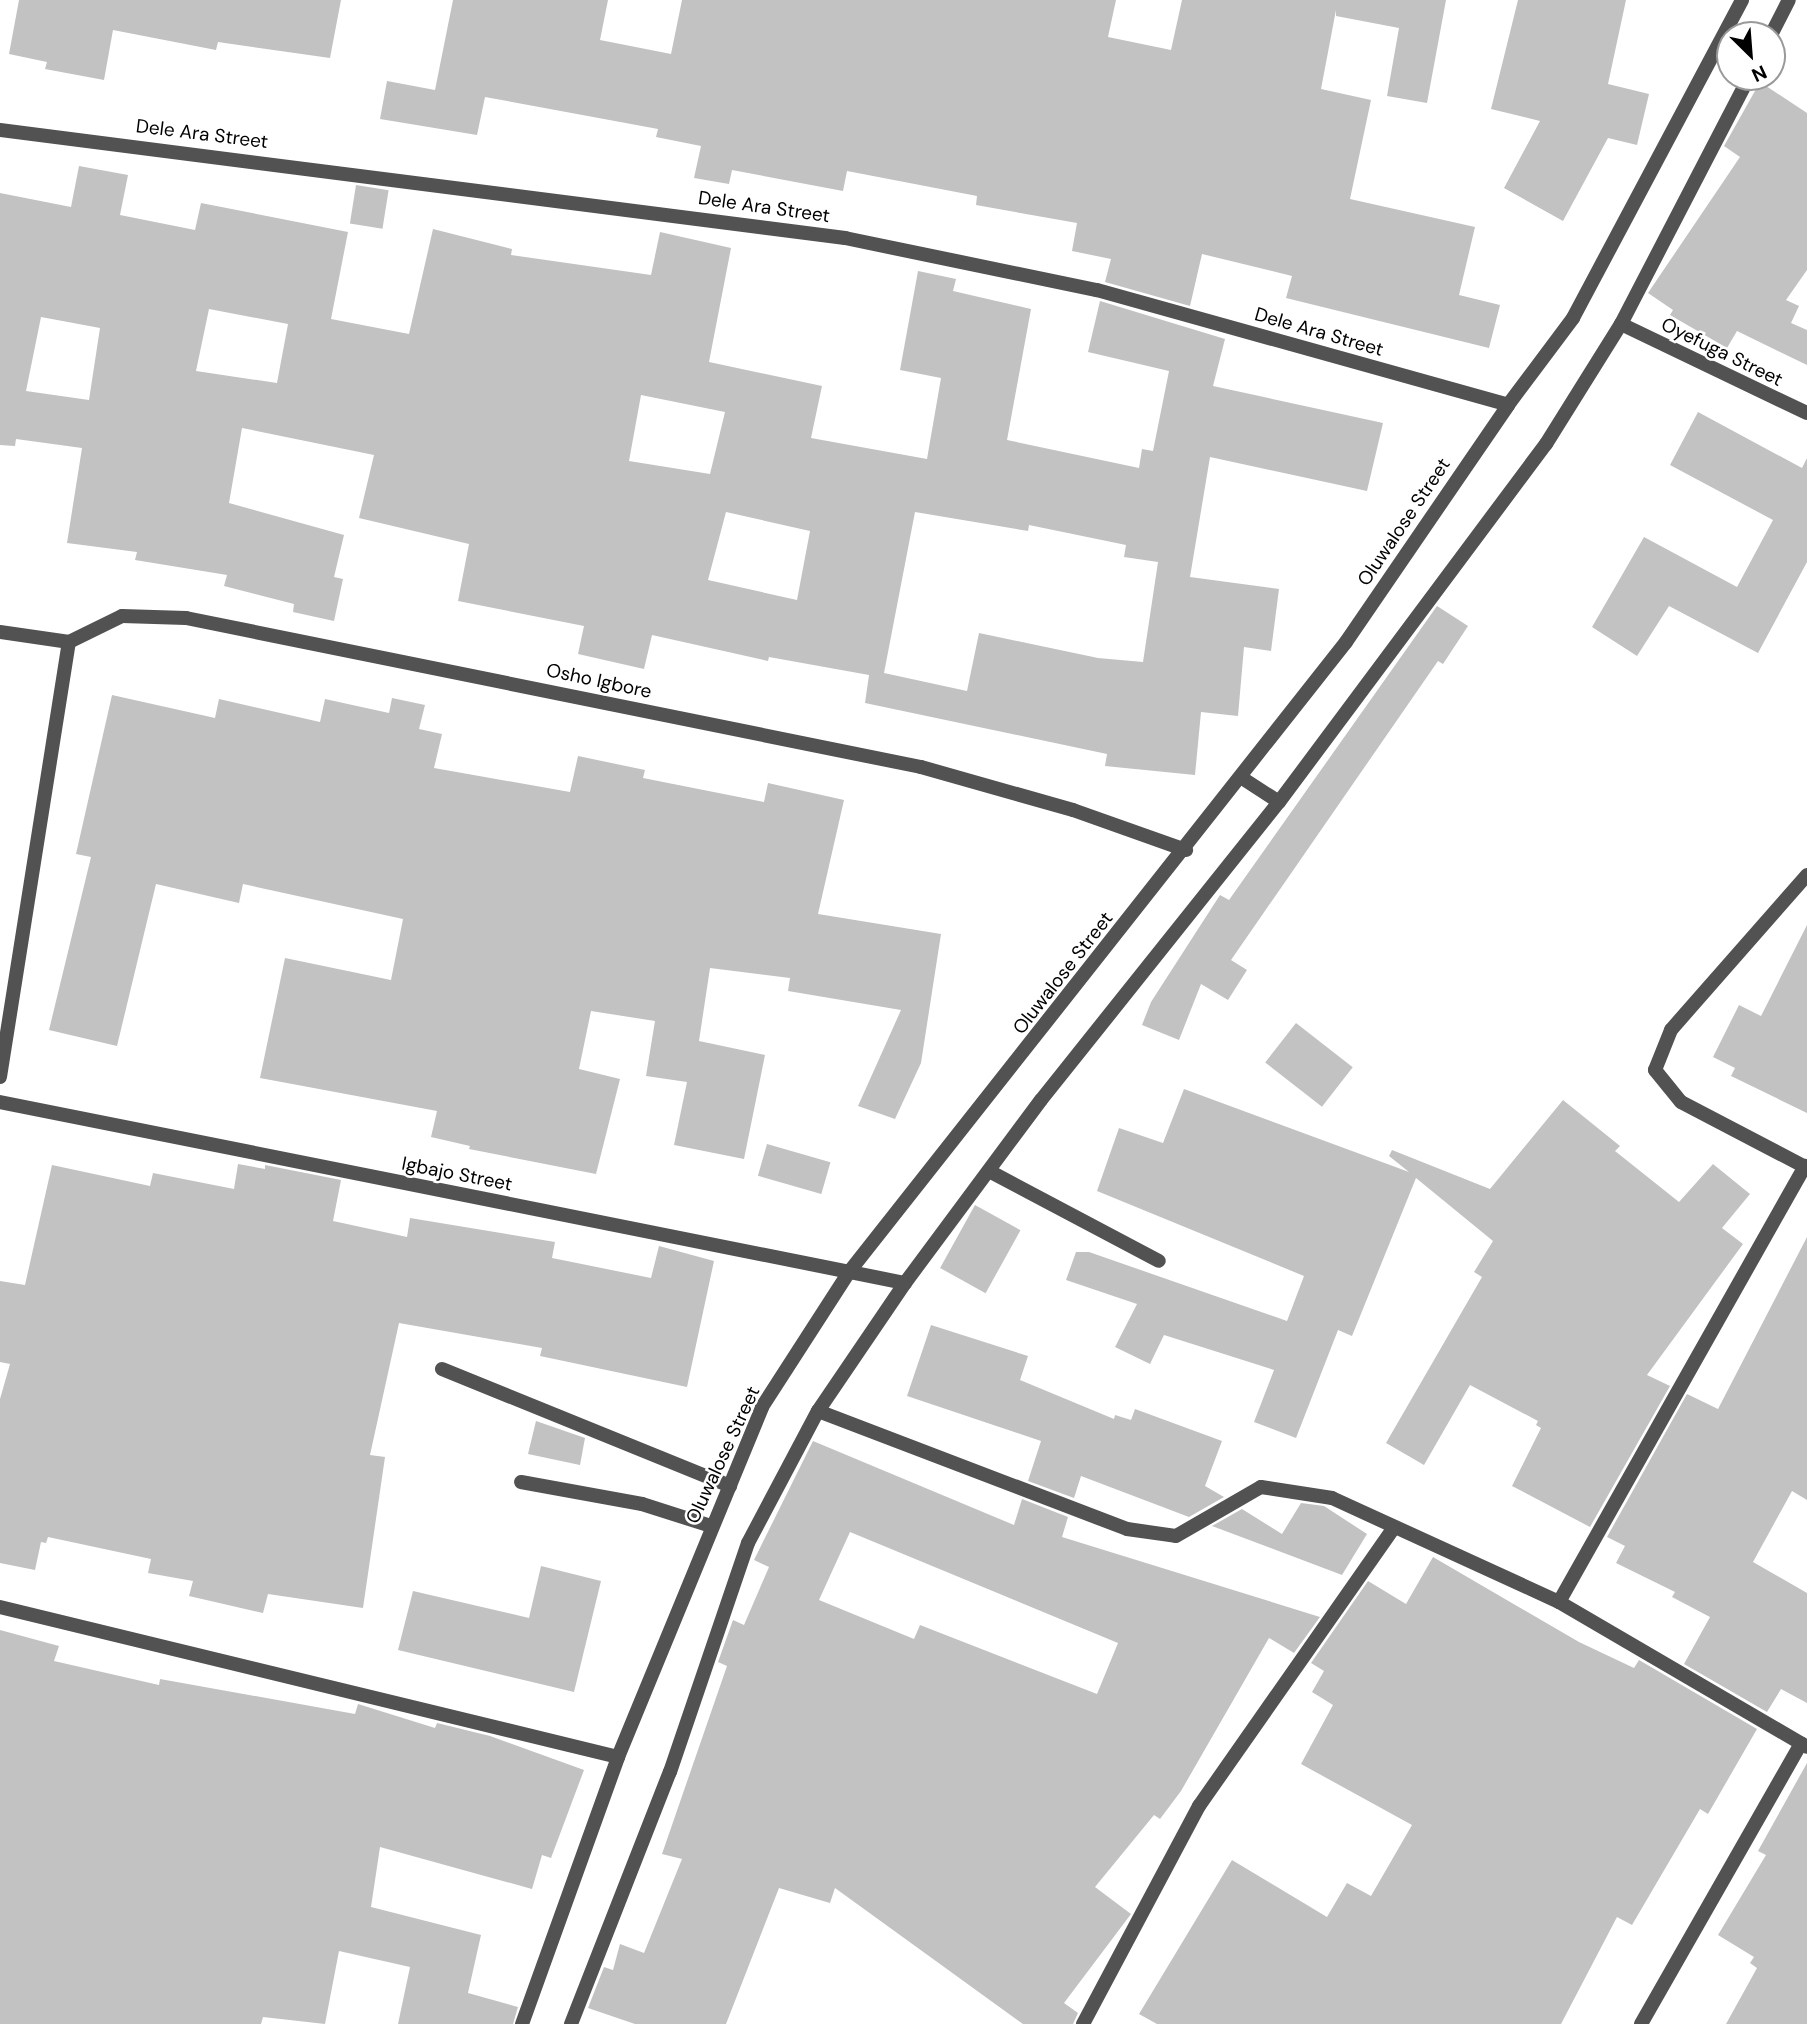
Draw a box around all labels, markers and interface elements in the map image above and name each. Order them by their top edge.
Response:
north arrow [1716,21,1786,91]
text: N [1748,59,1771,88]
street label: Dele Ara Street [135,115,269,153]
street label: Dele Ara Street [697,186,831,228]
street label: Dele Ara Street [1252,303,1386,361]
street label: Oyefuga Street [1658,313,1786,391]
street label: Oluwalose Street [1353,454,1455,590]
street label: Osho Igbore [544,659,654,703]
street label: Oluwalose Street [1008,907,1118,1039]
street label: Igbajo Street [400,1152,514,1196]
street label: Oluwalose Street [681,1383,765,1527]

